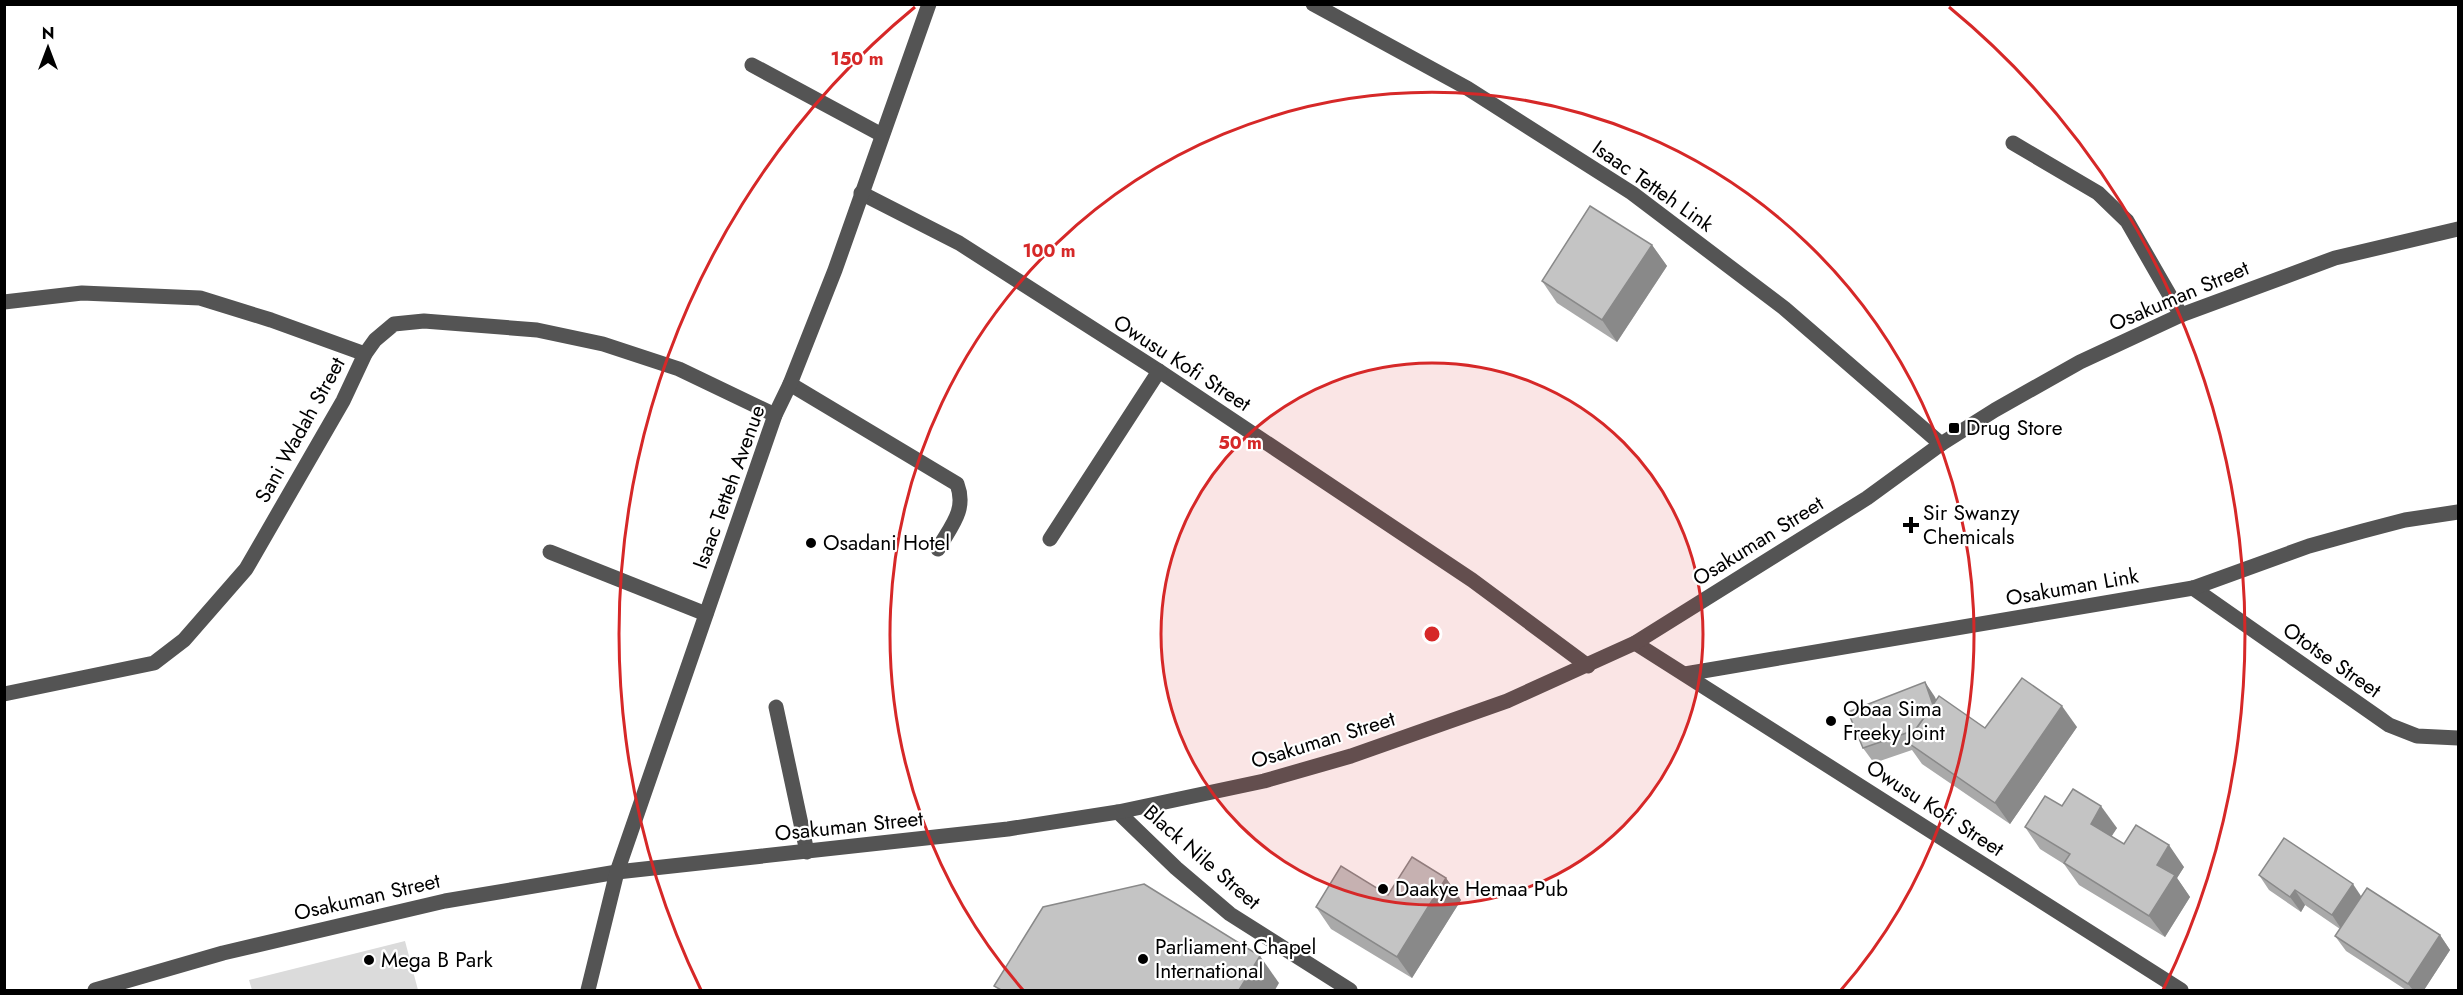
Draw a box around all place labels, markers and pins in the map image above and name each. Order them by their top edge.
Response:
place label: Drug Store [1966,413,2063,443]
marker: Drug Store [1947,421,1961,435]
place label: Sir Swanzy Chemicals [1923,498,2020,552]
marker: Sir Swanzy Chemicals [1904,518,1918,532]
place label: Osadani Hotel [823,528,950,558]
marker: Osadani Hotel [804,536,818,550]
centre of rings [1422,624,1442,644]
place label: Obaa Sima Freeky Joint [1843,694,1945,748]
marker: Obaa Sima Freeky Joint [1824,714,1838,728]
place label: Daakye Hemaa Pub [1395,874,1568,904]
marker: Daakye Hemaa Pub [1376,882,1390,896]
place label: Parliament Chapel International [1155,932,1316,986]
place label: Mega B Park [381,945,493,975]
marker: Parliament Chapel International [1136,952,1150,966]
marker: Mega B Park [362,953,376,967]

